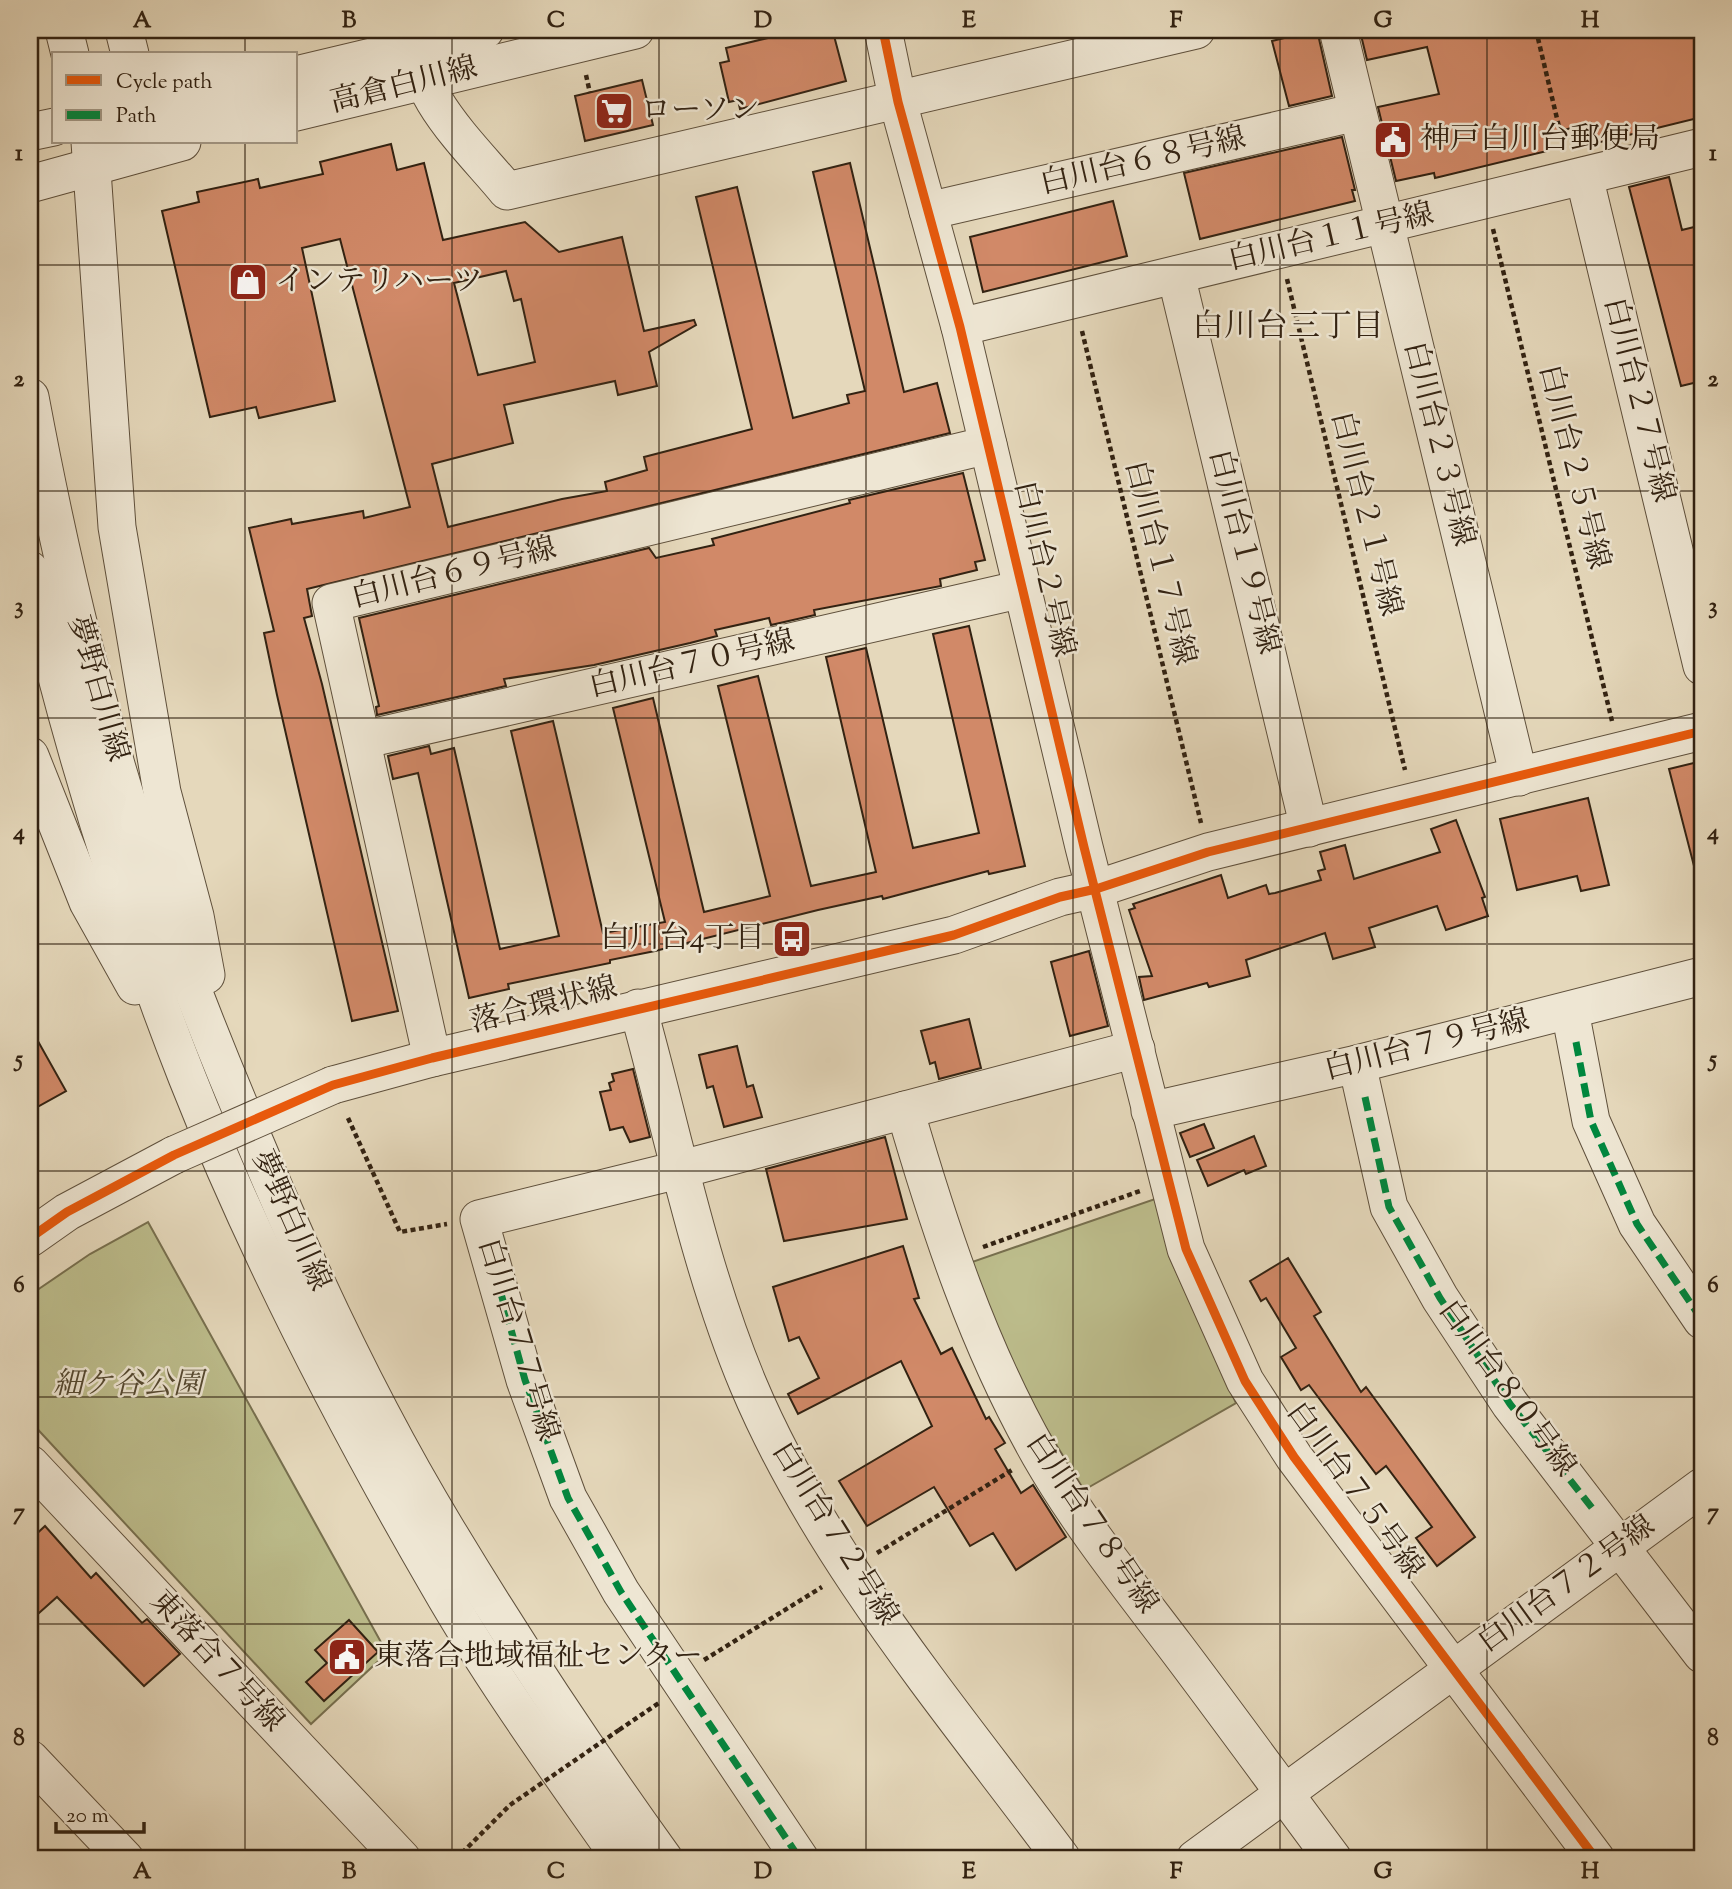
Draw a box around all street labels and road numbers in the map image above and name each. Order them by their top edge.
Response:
street label: 高倉白川線 [326,47,482,125]
street label: 白川台６８号線 [1036,117,1250,207]
street label: 白川台１１号線 [1224,193,1438,283]
street label: 白川台２７号線 [1592,293,1684,507]
street label: 白川台２３号線 [1392,337,1484,551]
street label: 白川台２５号線 [1527,360,1619,574]
street label: 白川台２１号線 [1319,407,1411,621]
street label: 白川台１９号線 [1197,445,1289,659]
street label: 白川台１７号線 [1113,456,1205,670]
street label: 白川台２号線 [1002,476,1084,662]
street label: 白川台６９号線 [347,528,561,620]
street label: 夢野白川線 [56,611,138,767]
street label: 白川台７０号線 [585,620,799,710]
street label: 落合環状線 [466,967,622,1045]
street label: 白川台７９号線 [1320,1000,1534,1092]
street label: 夢野白川線 [240,1144,340,1298]
street label: 白川台７７号線 [466,1233,568,1447]
street label: 白川台８０号線 [1427,1291,1585,1487]
street label: 白川台７５号線 [1275,1393,1433,1589]
street label: 白川台７８号線 [1014,1425,1168,1623]
street label: 白川台７２号線 [760,1434,908,1634]
street label: 白川台７２号線 [1469,1506,1665,1664]
street label: 東落合７号線 [139,1582,293,1742]

